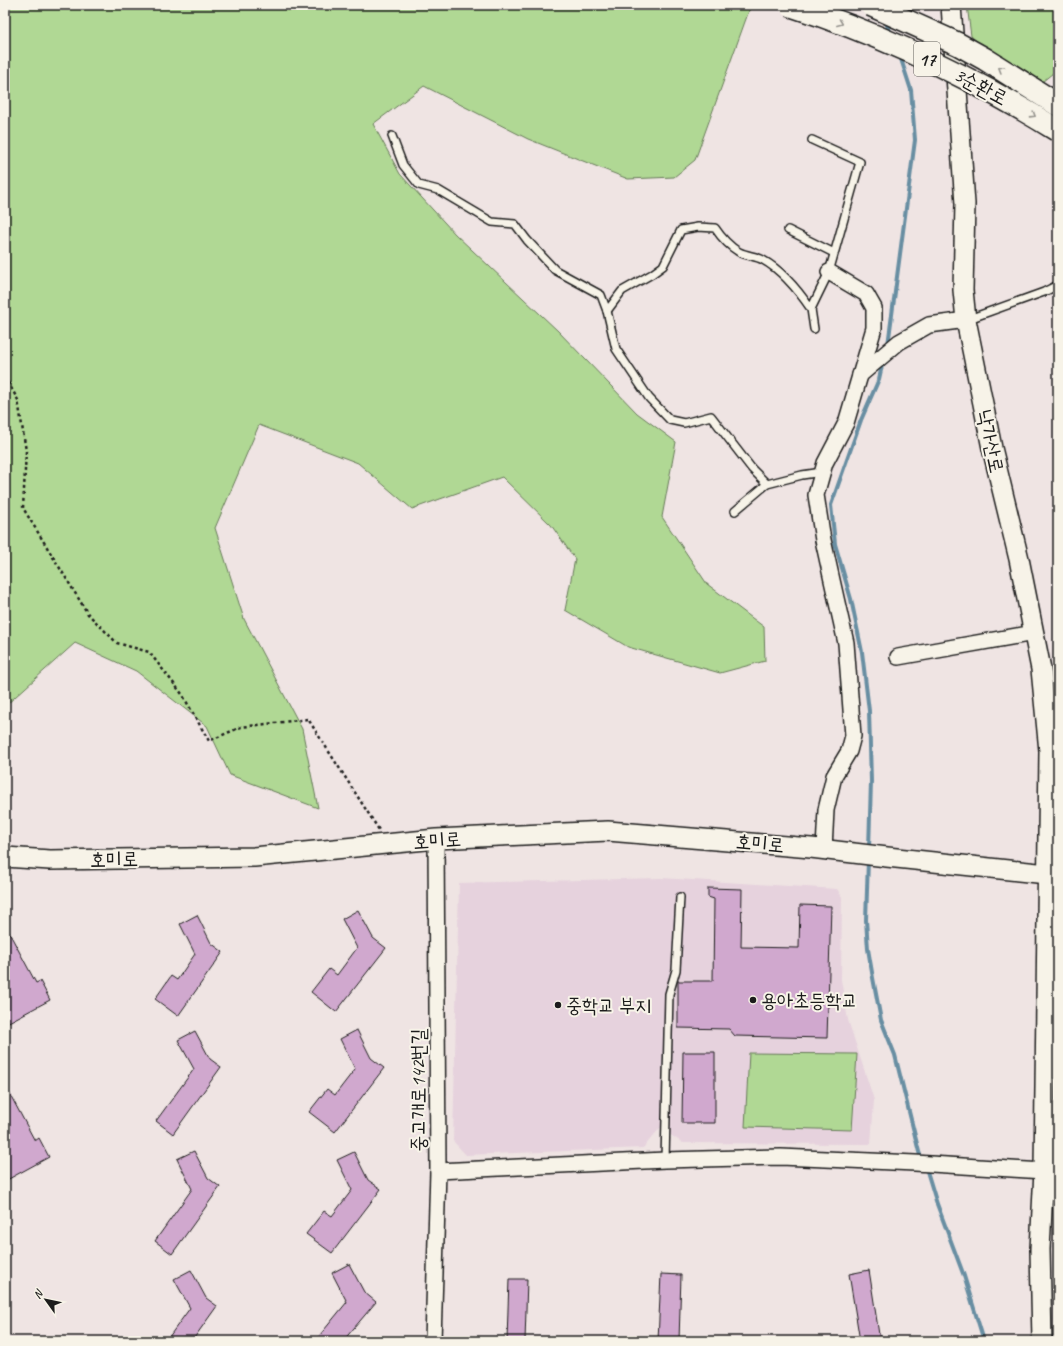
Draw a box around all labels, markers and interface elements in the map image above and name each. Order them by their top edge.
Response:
one-way arrow [836,18,843,26]
road number: 17 [914,42,940,76]
street label: 3순환로 [950,62,1012,111]
one-way arrow [998,66,1005,74]
one-way arrow [1029,110,1036,117]
street label: 낙가산로 [972,407,1009,475]
street label: 호미로 [412,826,462,855]
street label: 호미로 [735,829,785,858]
street label: 호미로 [90,847,138,872]
place label: 용아초등학교 [761,988,858,1013]
place label: 중학교 부지 [566,993,651,1018]
marker: 용아초등학교 [748,995,758,1005]
marker: 중학교 부지 [553,1000,563,1010]
street label: 중고개로142번길 [406,1028,431,1152]
north arrow [26,1280,66,1320]
text: N [30,1286,47,1301]

